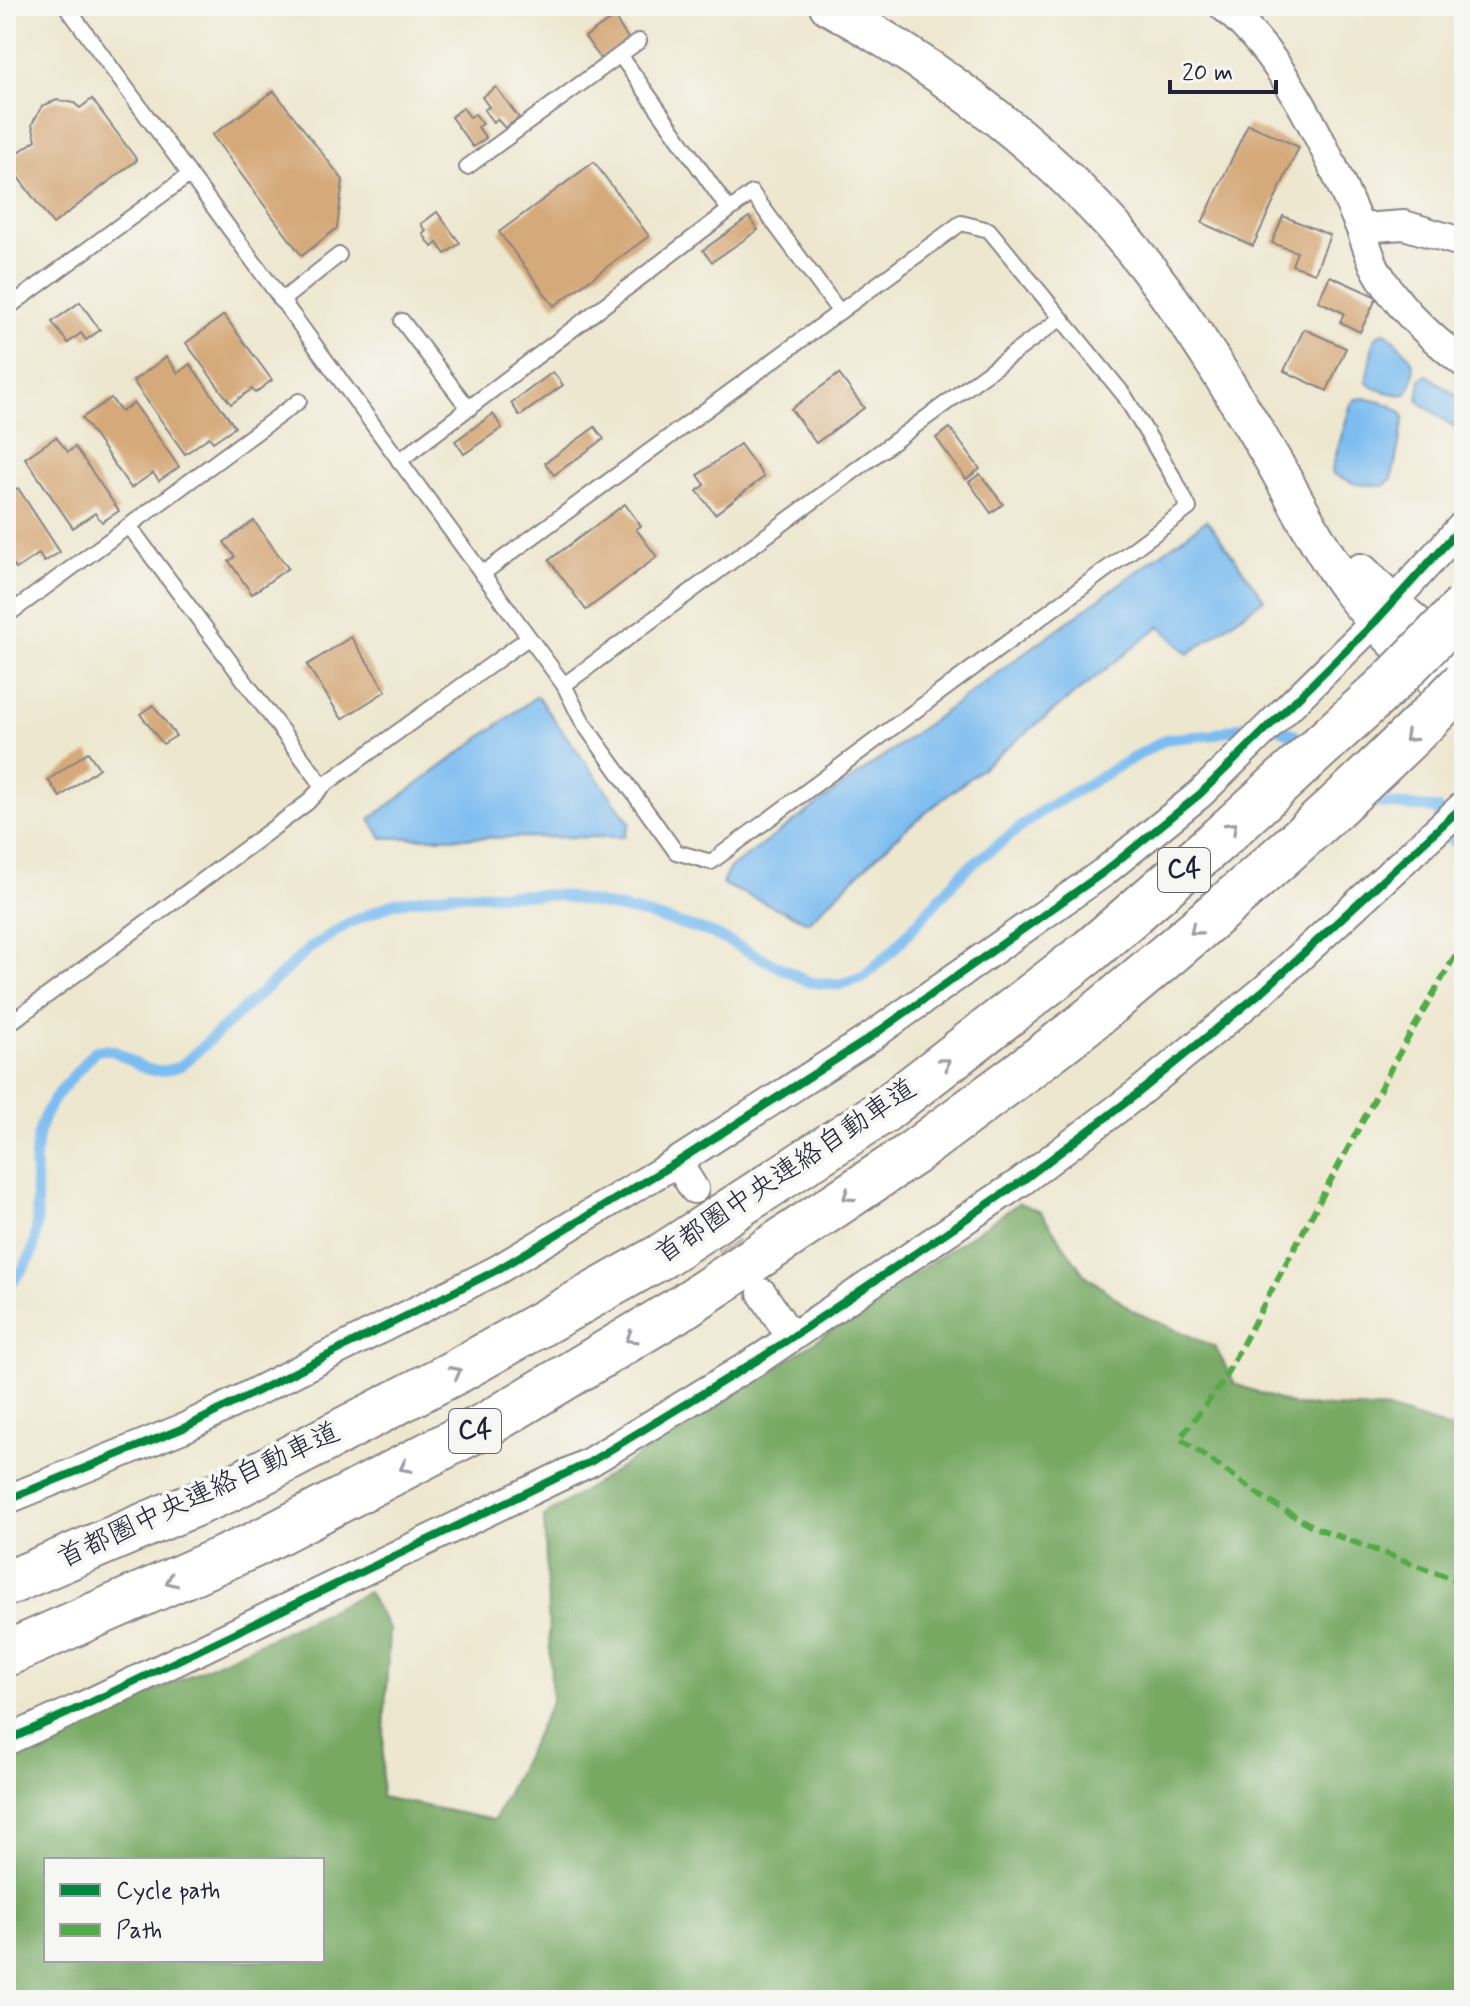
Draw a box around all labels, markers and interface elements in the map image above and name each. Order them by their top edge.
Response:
scale bar [1170,44,1276,94]
text: 20 m [1182,58,1233,89]
one-way arrow [1404,728,1418,743]
one-way arrow [1223,823,1238,837]
road number: C4 [1158,848,1210,892]
one-way arrow [1190,920,1205,935]
one-way arrow [936,1059,951,1073]
street label: 首都圏中央連絡自動車道 [648,1071,924,1273]
one-way arrow [843,1187,857,1202]
one-way arrow [625,1329,640,1344]
one-way arrow [448,1366,462,1381]
road number: C4 [449,1409,501,1453]
street label: 首都圏中央連絡自動車道 [52,1414,346,1578]
one-way arrow [398,1457,413,1472]
one-way arrow [165,1571,180,1587]
legend [44,1858,324,1962]
text: Cycle path [116,1876,221,1907]
text: Path [116,1916,162,1947]

